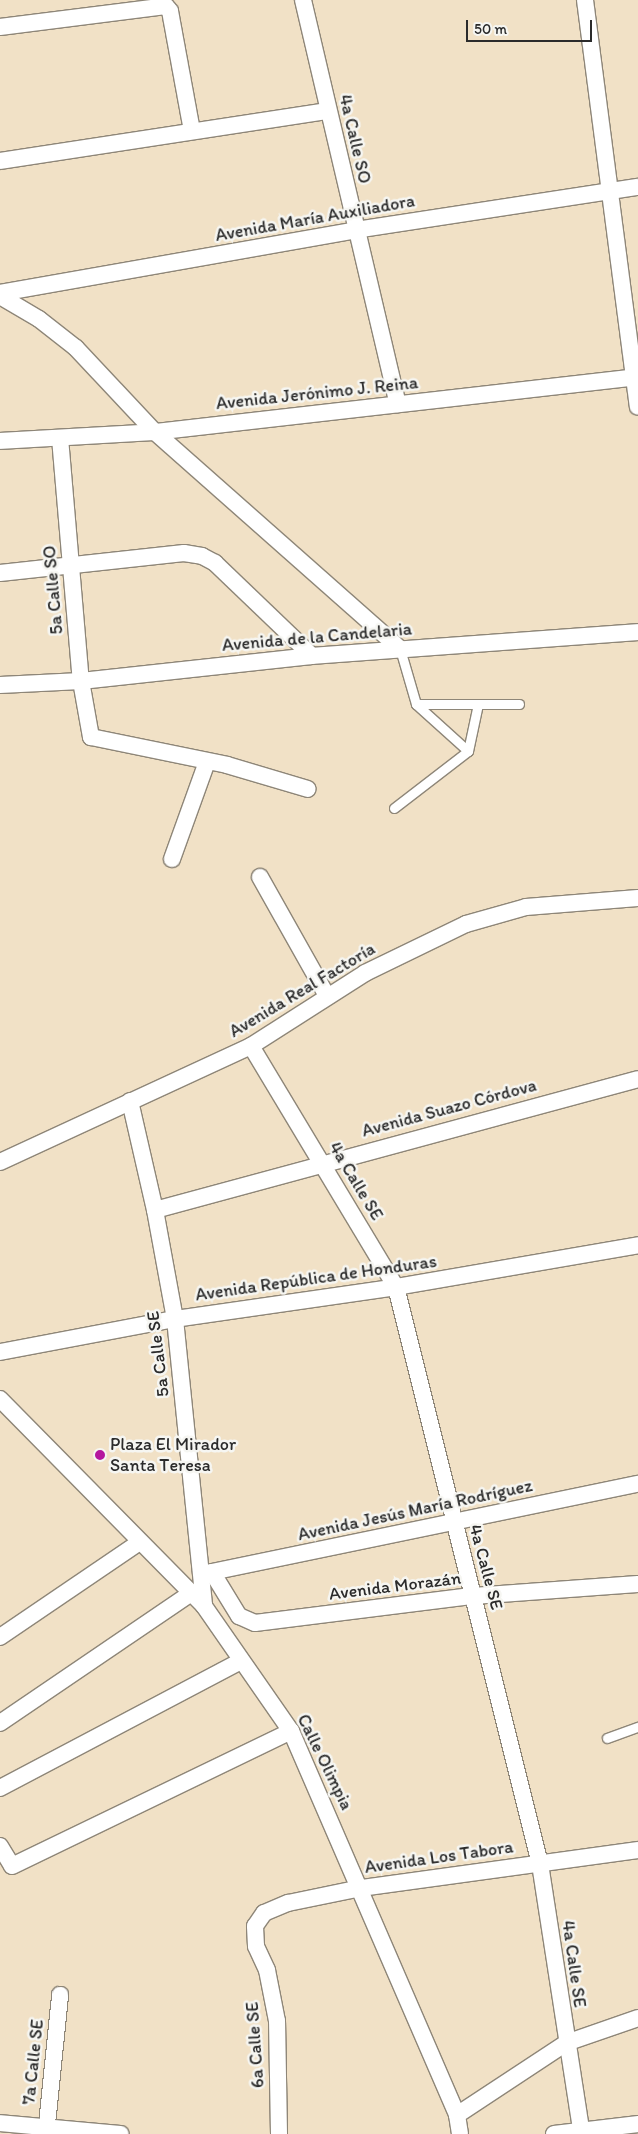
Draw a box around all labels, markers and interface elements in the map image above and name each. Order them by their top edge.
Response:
scale bar [468,10,594,42]
text: 50 m [474,20,507,38]
street label: 4a Calle SO [334,92,376,186]
street label: Avenida María Auxiliadora [213,190,417,246]
street label: Avenida Jerónimo J. Reina [215,372,419,414]
street label: 5a Calle SO [38,544,68,636]
street label: Avenida de la Candelaria [221,618,413,656]
street label: Avenida Real Factoría [225,938,379,1042]
street label: Avenida Suazo Córdova [359,1074,539,1142]
street label: 4a Calle SE [324,1138,388,1224]
street label: Avenida República de Honduras [194,1250,438,1306]
street label: 5a Calle SE [142,1310,174,1398]
place label: Plaza El Mirador Santa Teresa [110,1434,236,1476]
marker: Plaza El Mirador Santa Teresa [94,1449,106,1461]
street label: Avenida Jesús María Rodríguez [296,1475,534,1545]
street label: 4a Calle SE [464,1522,508,1612]
street label: Avenida Morazán [328,1567,462,1605]
street label: Calle Olimpia [292,1710,358,1814]
street label: Avenida Los Tabora [364,1836,514,1878]
street label: 4a Calle SE [557,1919,591,2009]
street label: 6a Calle SE [241,2001,269,2089]
street label: 7a Calle SE [18,2018,48,2106]

